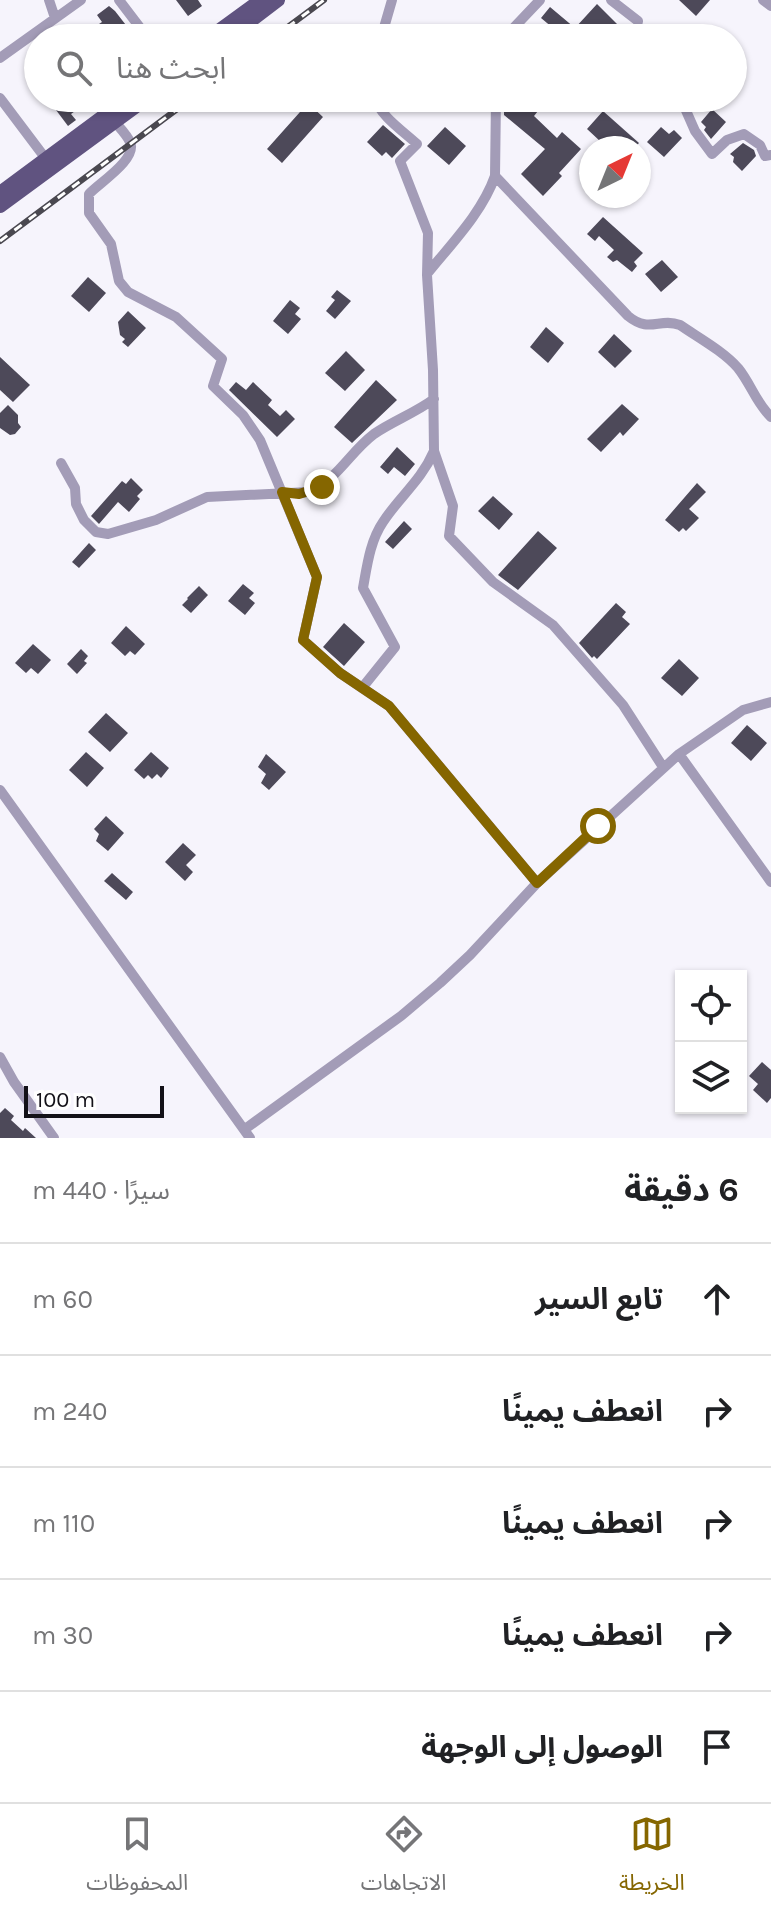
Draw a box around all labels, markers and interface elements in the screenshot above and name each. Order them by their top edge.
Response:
search box [24,24,747,112]
icon: search [52,46,96,90]
text: ابحث هنا [116,50,226,86]
north arrow [579,136,651,208]
route end [304,469,340,505]
route start [580,808,616,844]
map controls [675,970,747,1114]
button: locate [675,970,747,1042]
button: layers [675,1042,747,1114]
scale bar [24,1082,164,1118]
text: 100 m [36,1087,95,1113]
text: 6 دقيقة [624,1170,739,1210]
text: سيرًا · 440 m [32,1175,170,1206]
icon: ahead [695,1277,739,1321]
text: تابع السير [535,1281,663,1317]
text: 60 m [32,1284,93,1315]
icon: right [695,1389,739,1433]
text: انعطف يمينًا [502,1393,663,1429]
text: 240 m [32,1396,108,1427]
icon: right [695,1501,739,1545]
text: انعطف يمينًا [502,1505,663,1541]
text: 110 m [32,1508,95,1539]
icon: right [695,1613,739,1657]
text: انعطف يمينًا [502,1617,663,1653]
text: 30 m [32,1620,93,1651]
icon: arrive [695,1725,739,1769]
text: الوصول إلى الوجهة [421,1729,663,1765]
tab: المحفوظات [86,1812,188,1906]
tab: الاتجاهات [361,1812,447,1906]
tab: الخريطة [619,1812,685,1906]

